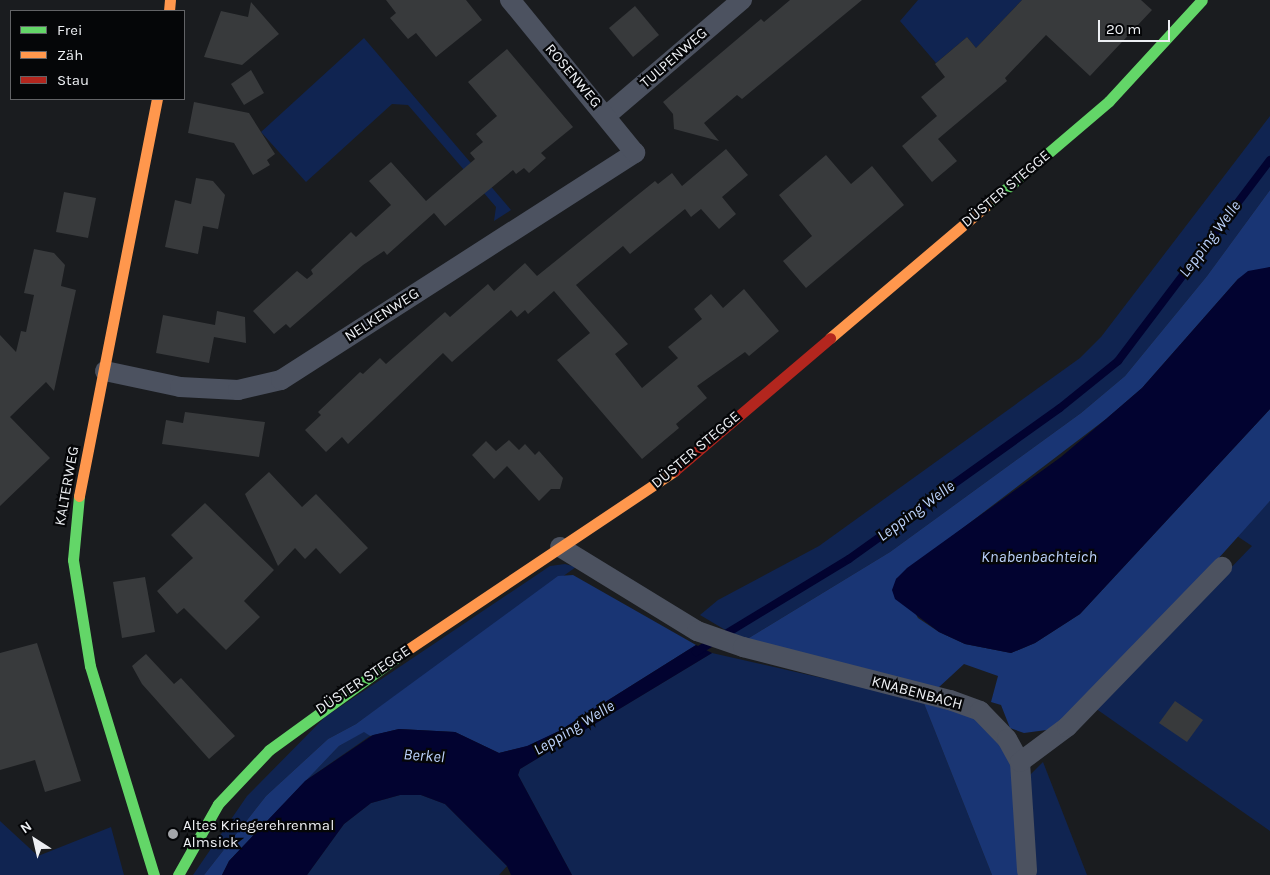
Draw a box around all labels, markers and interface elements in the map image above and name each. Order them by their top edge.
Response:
legend [10,10,185,100]
scale bar [1100,10,1172,42]
text: 20 m [1106,20,1141,38]
text: Frei [57,21,82,39]
street label: TULPENWEG [637,24,711,92]
street label: ROSENWEG [541,40,605,112]
text: Zäh [57,46,83,64]
text: Stau [57,71,89,89]
street label: DÜSTER STEGGE [958,147,1054,231]
water label: Lepping Welle [1175,197,1245,281]
street label: NELKENWEG [341,284,423,346]
street label: DÜSTER STEGGE [648,408,744,492]
street label: KALTERWEG [51,445,83,527]
water label: Lepping Welle [874,476,958,546]
water label: Knabenbachteich [981,547,1097,567]
street label: DÜSTER STEGGE [312,642,414,718]
street label: KNABENBACH [870,672,964,714]
water label: Lepping Welle [530,696,618,760]
water label: Berkel [403,745,445,767]
north arrow [10,815,60,865]
place label: Altes Kriegerehrenmal Almsick [183,816,334,851]
text: N [17,817,35,837]
marker: Altes Kriegerehrenmal Almsick [167,828,179,840]

